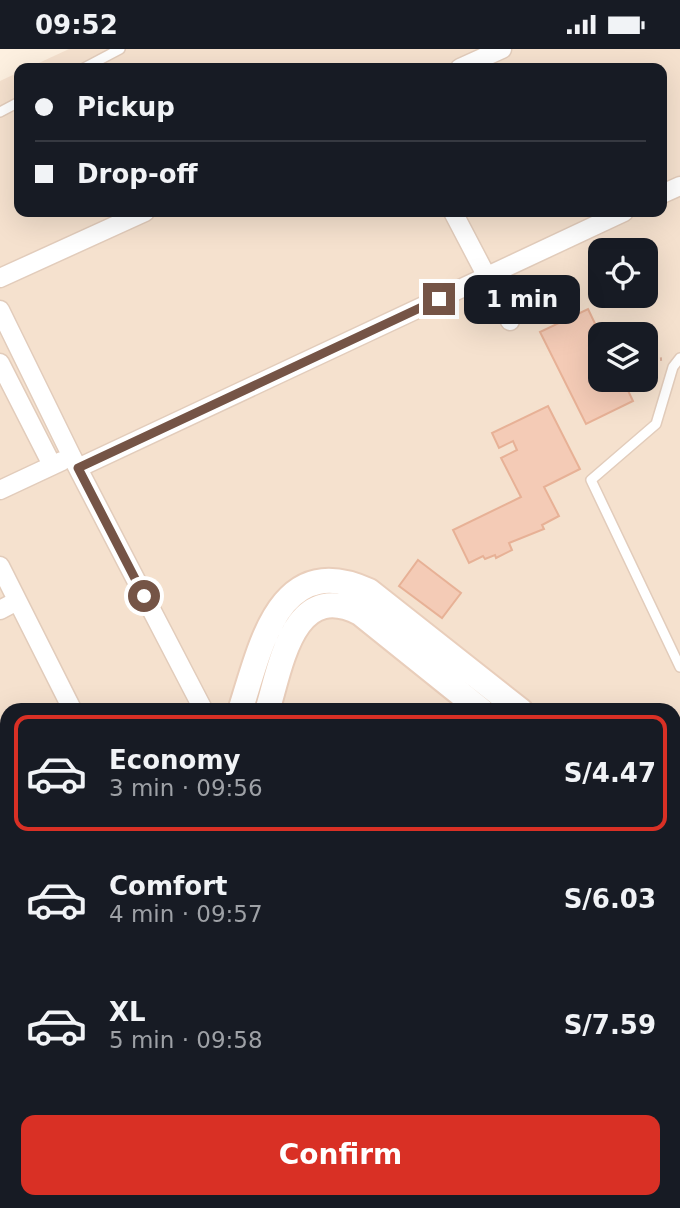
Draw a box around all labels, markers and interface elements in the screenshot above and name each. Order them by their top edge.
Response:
text: 09:52 [35,10,118,40]
text: Pickup [77,92,175,122]
text: Drop-off [77,159,198,189]
map controls [588,238,658,392]
button: locate [588,238,658,308]
callout: 1 min [464,275,579,323]
route end [423,283,455,315]
text: 1 min [486,286,558,312]
button: layers [588,322,658,392]
route start [128,580,160,612]
icon: car [25,742,88,805]
text: Economy [109,745,240,775]
text: S/4.47 [564,758,656,788]
text: 3 min · 09:56 [109,775,263,801]
icon: car [25,868,88,931]
text: Comfort [109,871,227,901]
text: S/6.03 [564,884,656,914]
text: 4 min · 09:57 [109,901,263,927]
icon: car [25,994,88,1057]
text: XL [109,997,146,1027]
text: S/7.59 [564,1010,656,1040]
text: 5 min · 09:58 [109,1027,263,1053]
button: Confirm [21,1115,660,1195]

